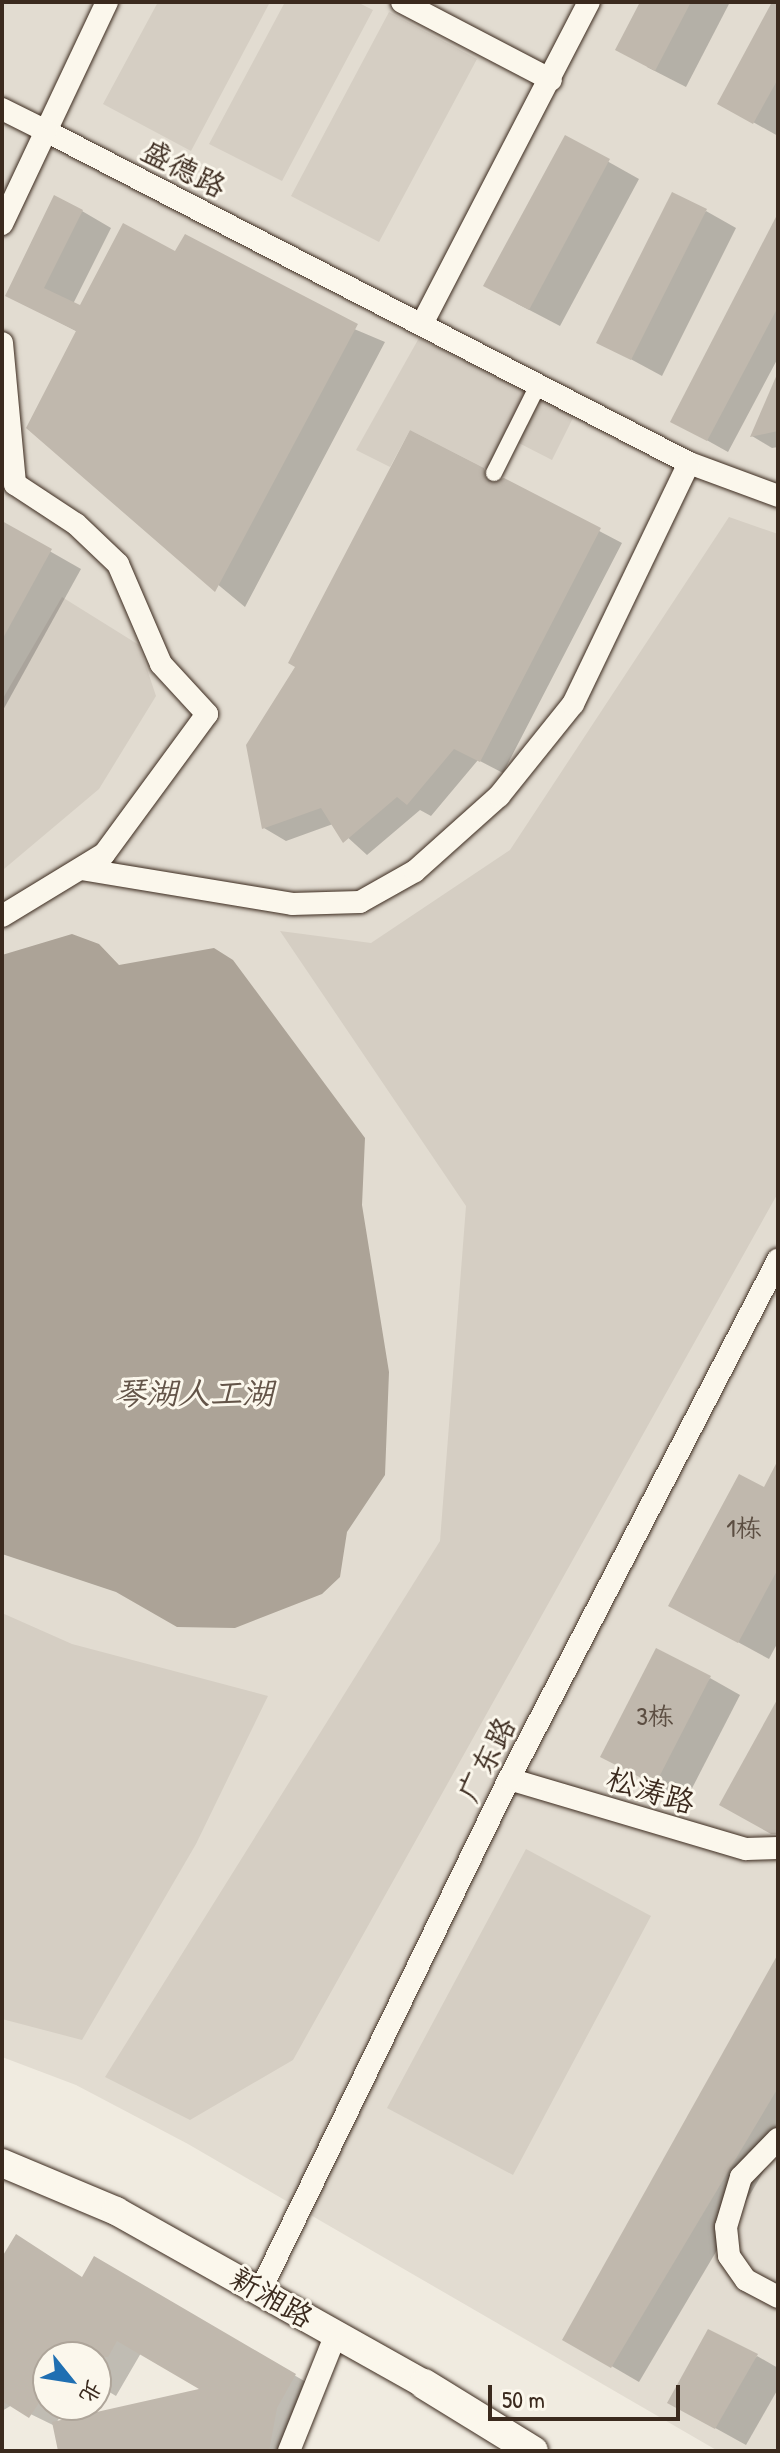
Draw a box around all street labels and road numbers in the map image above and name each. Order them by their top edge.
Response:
street label: 盛德路 [136,132,232,204]
street label: 广东路 [450,1711,522,1807]
street label: 松涛路 [603,1760,699,1820]
street label: 新湘路 [224,2259,320,2335]

